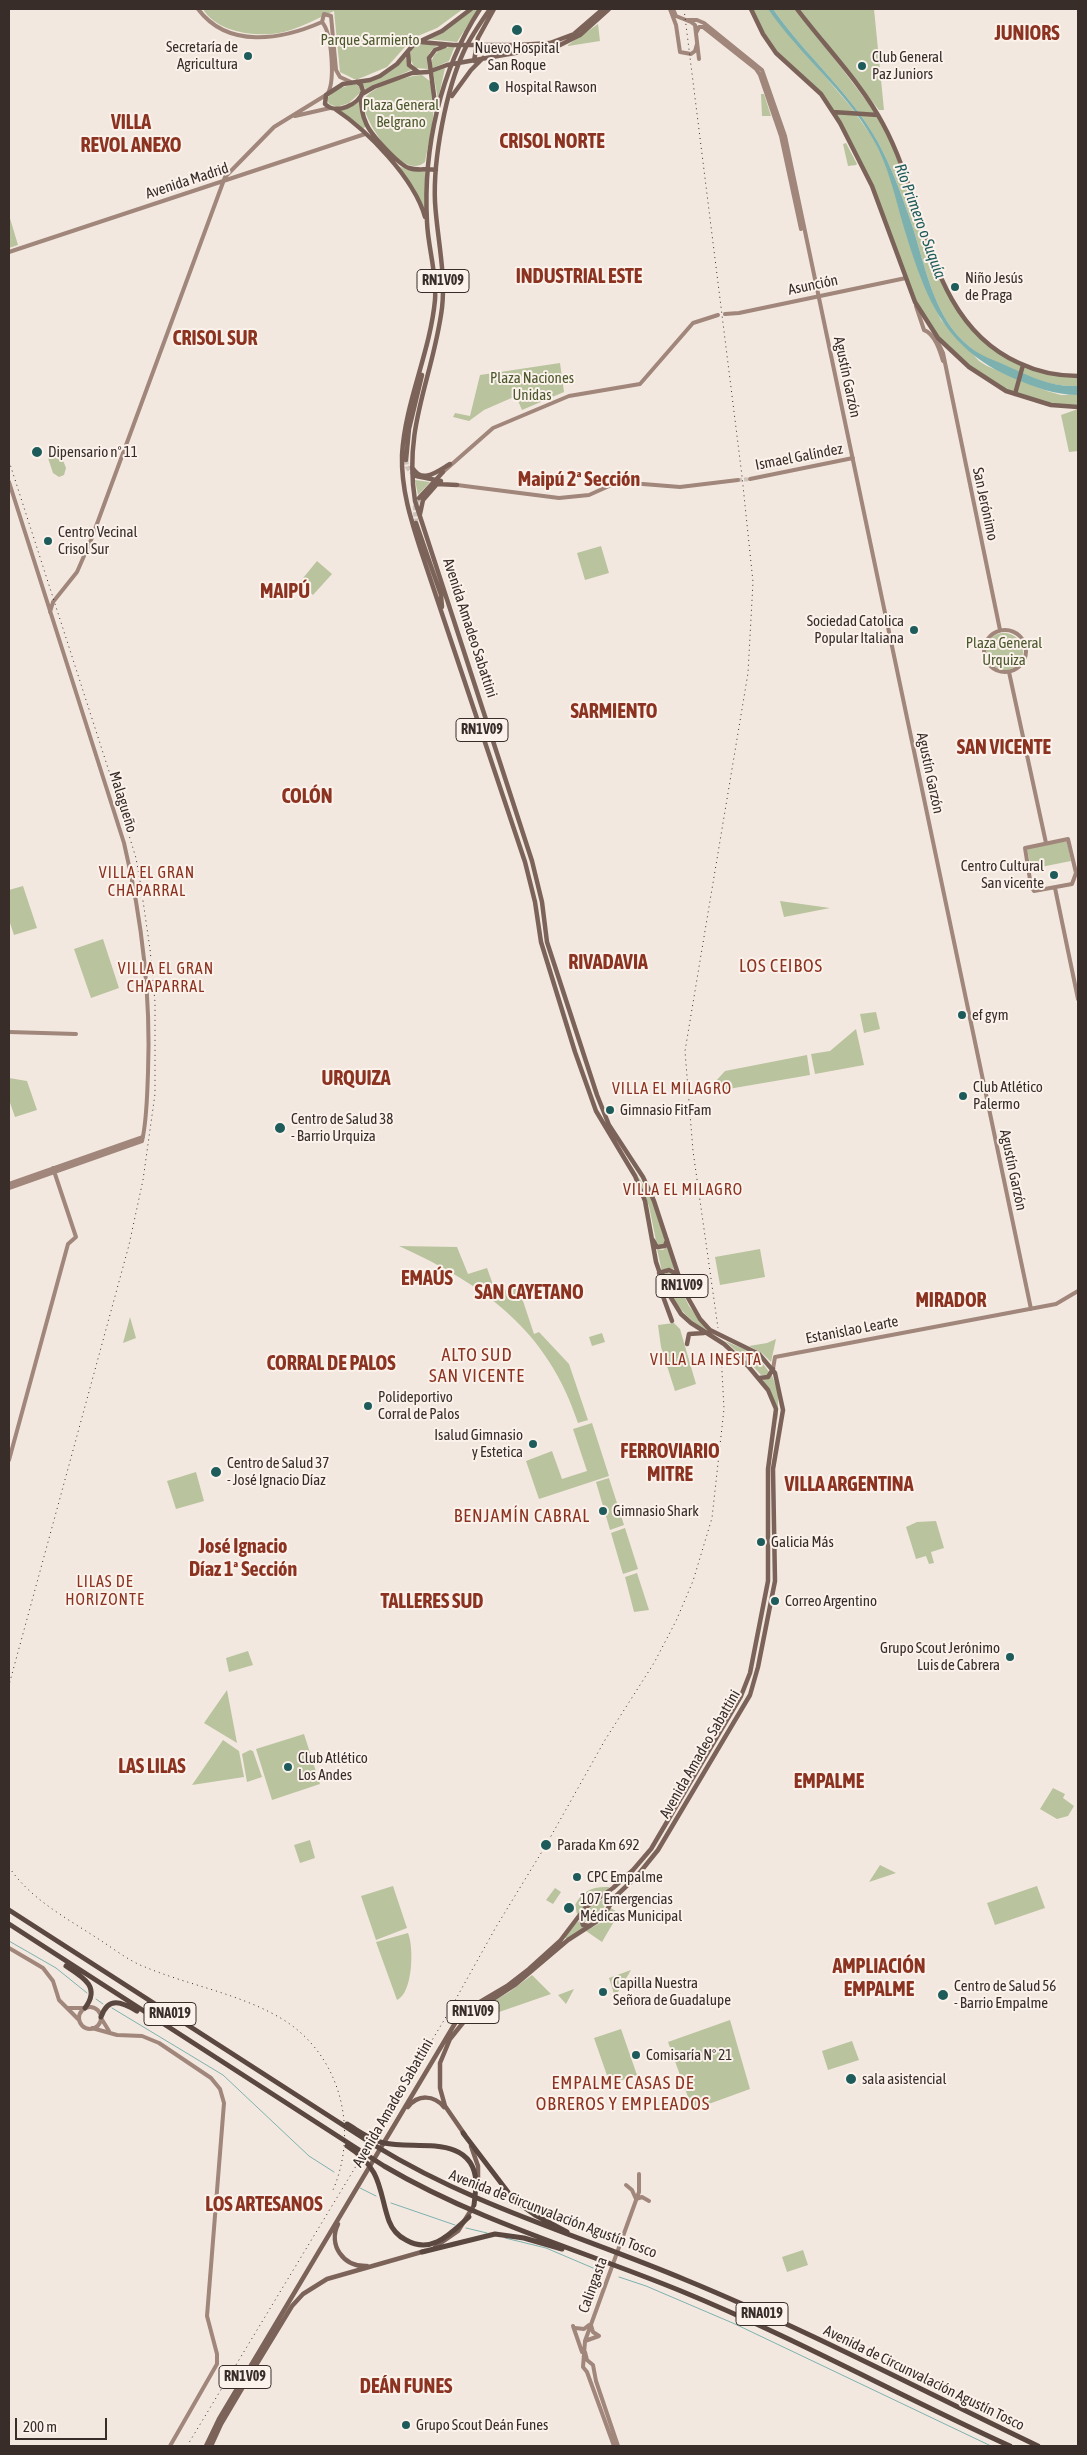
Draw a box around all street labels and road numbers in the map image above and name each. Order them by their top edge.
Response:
street label: Avenida Madrid [143,159,231,203]
road number: RN1V09 [417,270,469,292]
street label: Asunción [786,271,840,299]
street label: Agustín Garzón [830,335,864,419]
street label: Ismael Galíndez [754,440,844,474]
street label: San Jerónimo [968,466,1002,542]
street label: Avenida Amadeo Sabattini [439,556,501,700]
road number: RN1V09 [456,718,508,742]
street label: Agustín Garzón [913,731,947,815]
street label: Malagueño [105,769,141,835]
street label: Agustín Garzón [996,1128,1030,1212]
road number: RN1V09 [656,1274,708,1298]
street label: Estanislao Learte [804,1312,900,1348]
street label: Avenida Amadeo Sabattini [656,1687,744,1821]
road number: RN1V09 [447,2000,499,2024]
road number: RNA019 [144,2002,196,2026]
street label: Avenida Amadeo Sabattini [349,2036,437,2170]
street label: Avenida de Circunvalación Agustín Tosco [447,2166,659,2262]
street label: Calingasta [575,2255,611,2315]
road number: RNA019 [736,2302,788,2326]
street label: Avenida de Circunvalación Agustín Tosco [821,2321,1027,2435]
road number: RN1V09 [219,2366,271,2388]

